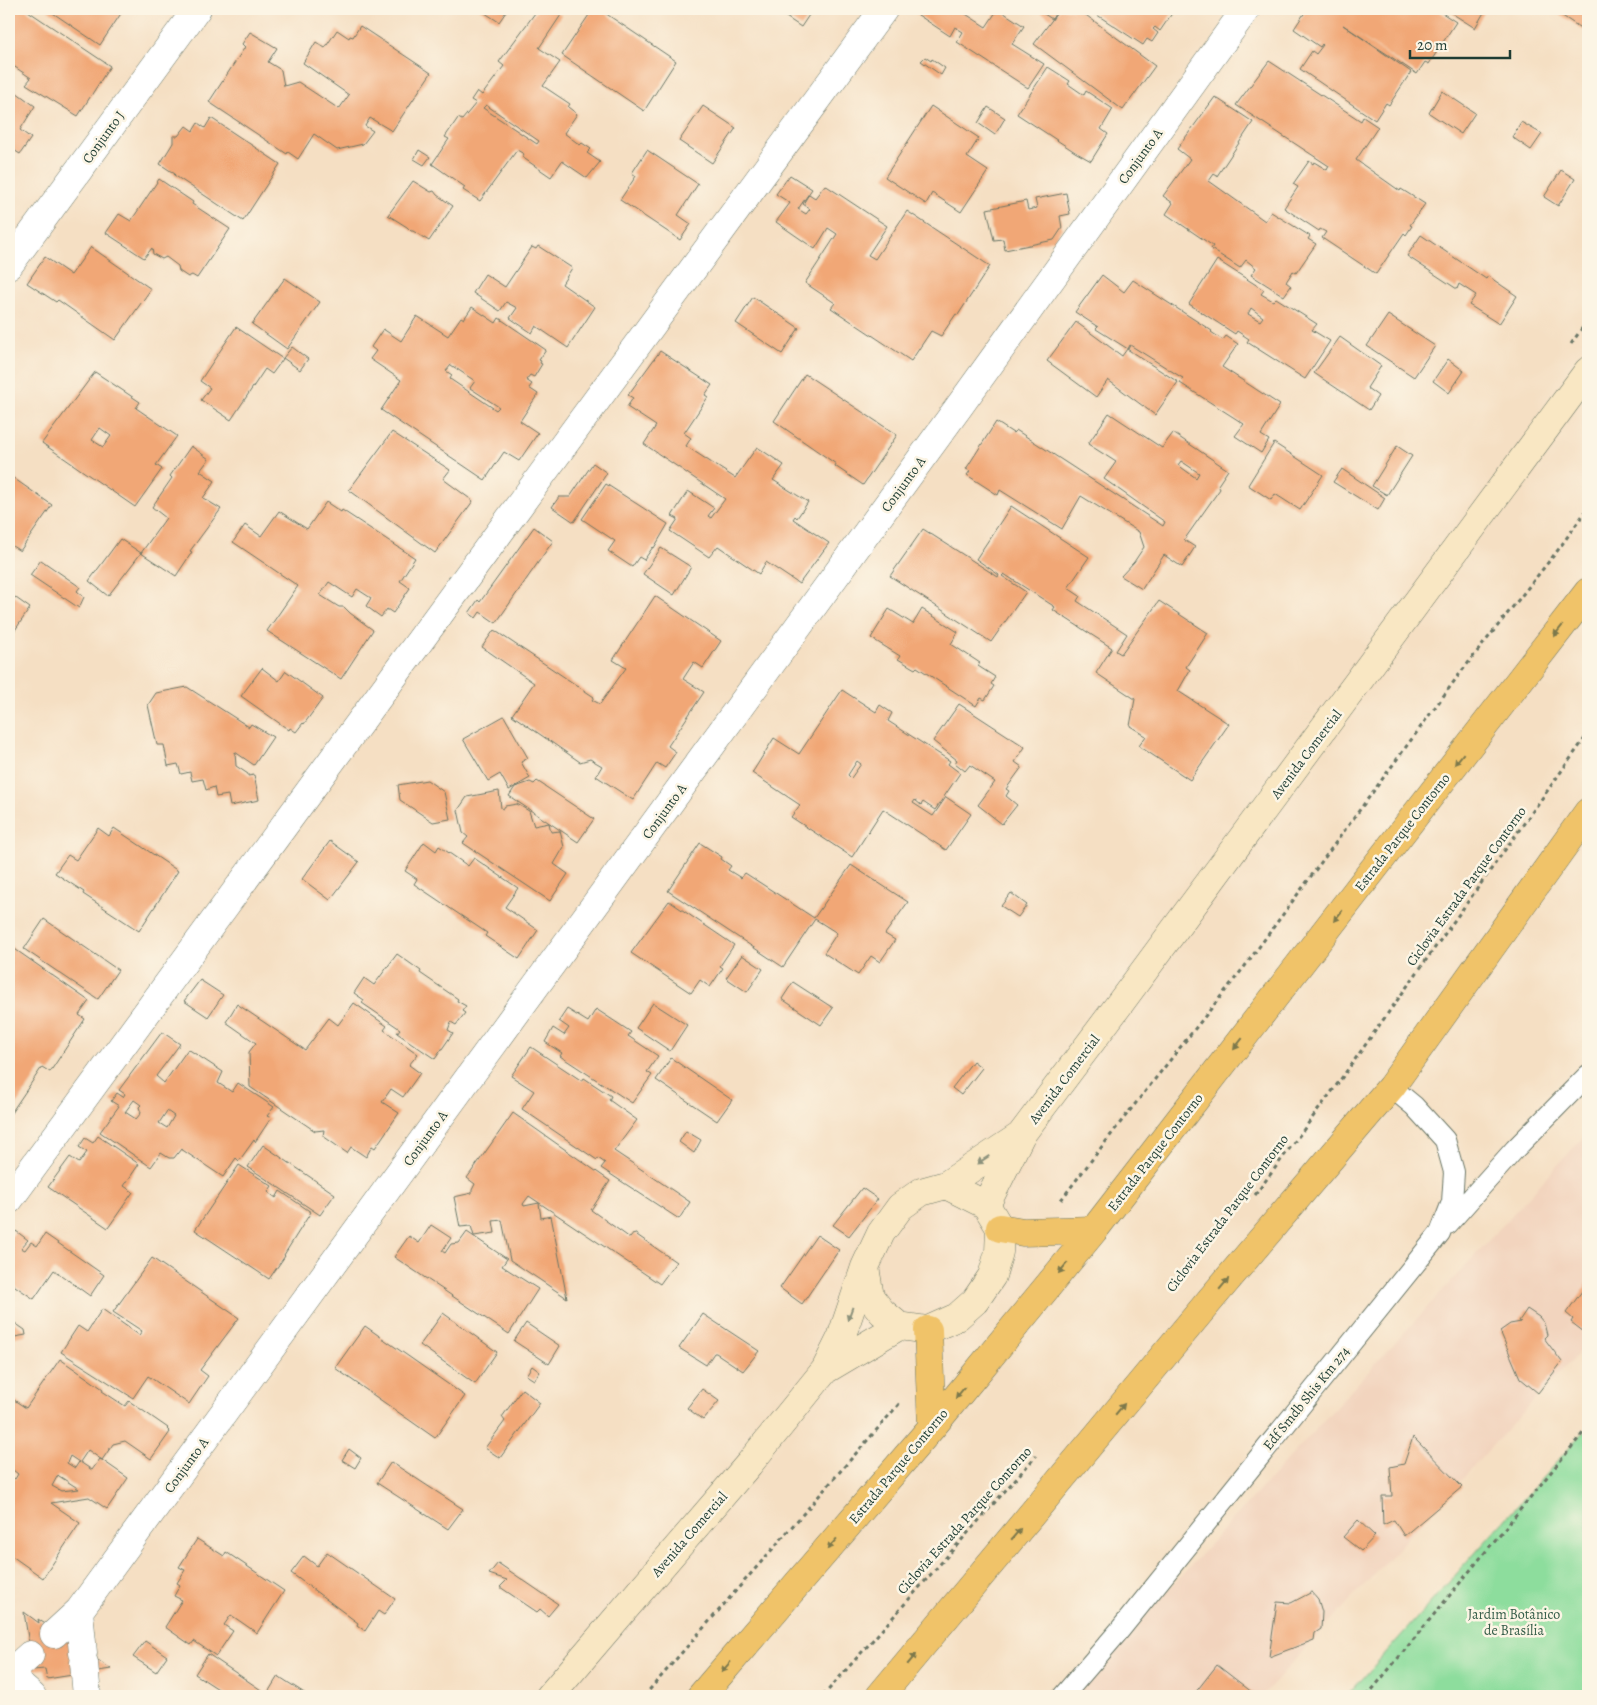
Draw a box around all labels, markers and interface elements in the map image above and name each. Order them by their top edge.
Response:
scale bar [1410,28,1510,60]
text: 20 m [1417,35,1448,55]
street label: Conjunto J [78,107,129,167]
street label: Conjunto A [1114,124,1168,188]
street label: Conjunto A [877,452,931,516]
one-way arrow [1553,624,1564,637]
street label: Avenida Comercial [1266,705,1347,804]
one-way arrow [1454,752,1464,766]
street label: Estrada Parque Contorno [1350,769,1454,895]
street label: Conjunto A [638,779,692,843]
street label: Ciclovia Estrada Parque Contorno [1402,803,1531,970]
one-way arrow [1333,909,1343,922]
street label: Avenida Comercial [1024,1030,1105,1129]
one-way arrow [1233,1037,1244,1050]
street label: Estrada Parque Contorno [1103,1089,1207,1215]
street label: Conjunto A [399,1106,453,1170]
street label: Ciclovia Estrada Parque Contorno [1162,1131,1293,1296]
one-way arrow [976,1155,990,1165]
one-way arrow [1058,1261,1069,1274]
one-way arrow [1218,1278,1229,1291]
one-way arrow [846,1306,853,1321]
street label: Edf Smdb Shis Km 274 [1259,1342,1354,1454]
one-way arrow [955,1387,966,1400]
one-way arrow [1114,1403,1125,1416]
street label: Estrada Parque Contorno [845,1405,952,1528]
street label: Conjunto A [160,1433,214,1497]
street label: Ciclovia Estrada Parque Contorno [893,1442,1036,1598]
street label: Avenida Comercial [646,1487,732,1582]
one-way arrow [1010,1528,1021,1541]
one-way arrow [827,1537,838,1550]
park label: Jardim Botânico de Brasília [1468,1605,1560,1640]
one-way arrow [906,1653,917,1666]
one-way arrow [720,1660,732,1672]

